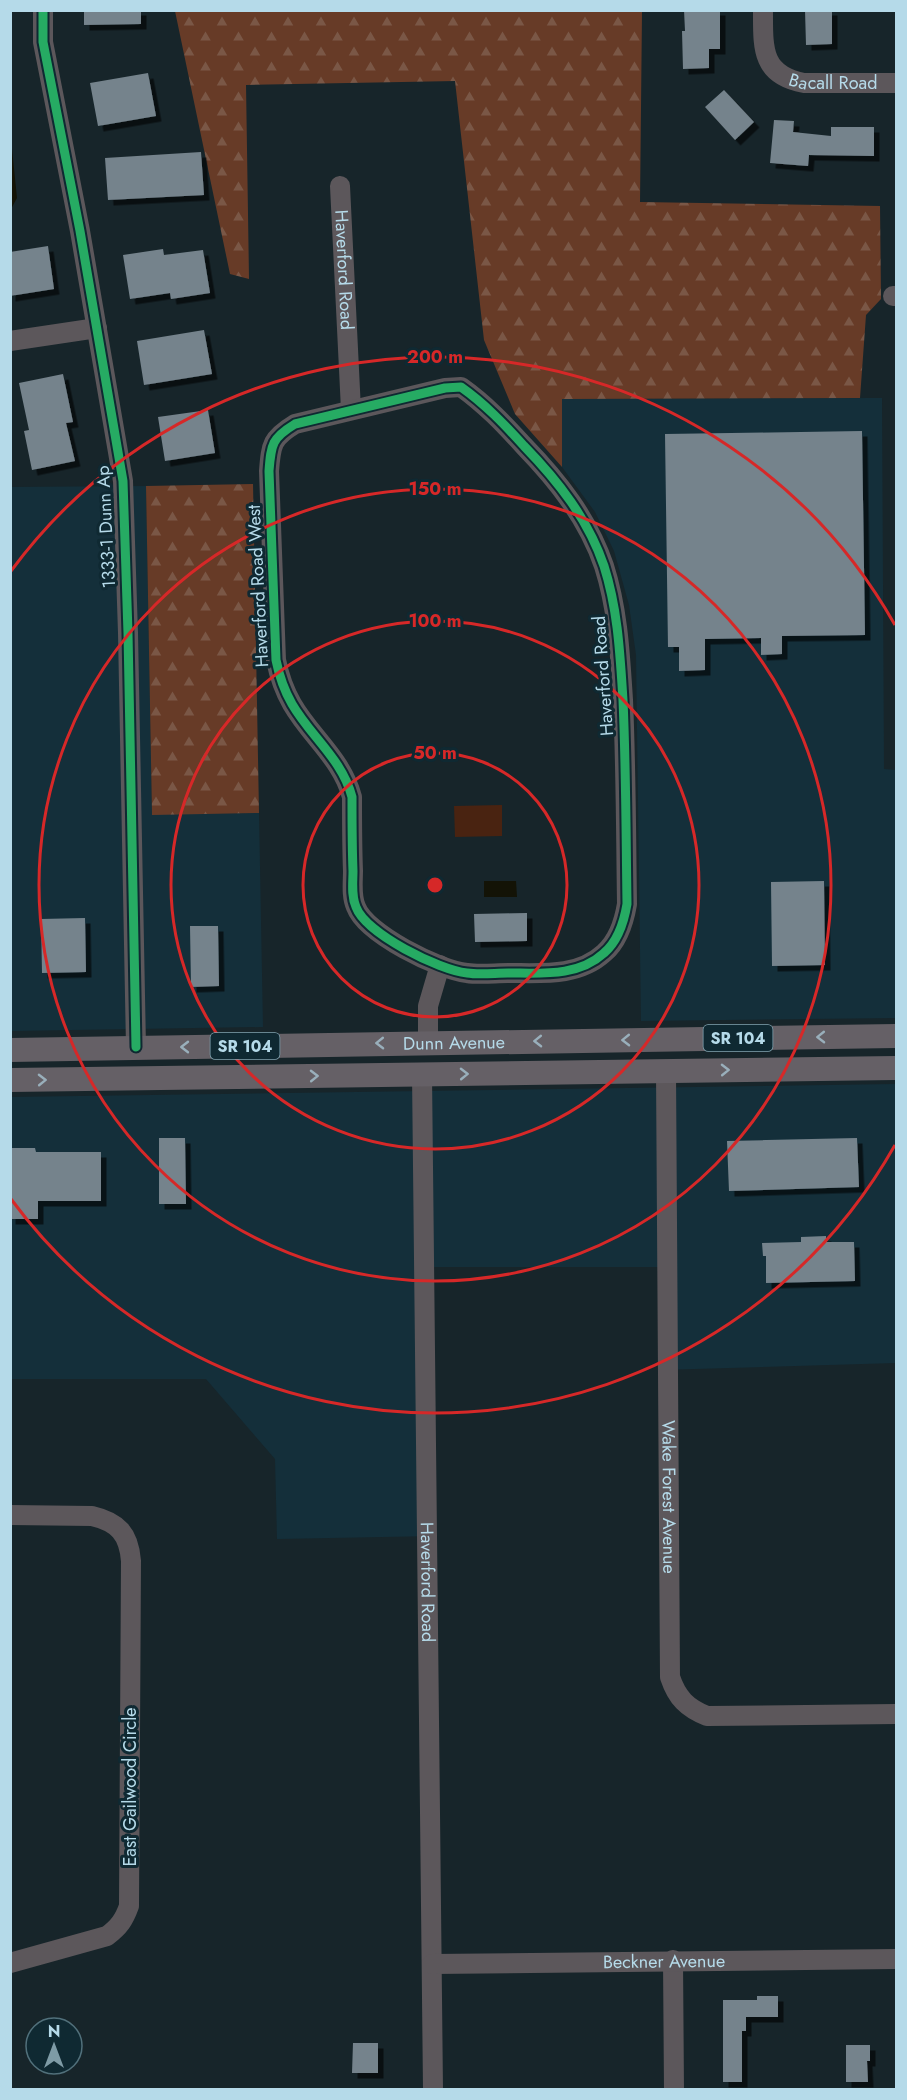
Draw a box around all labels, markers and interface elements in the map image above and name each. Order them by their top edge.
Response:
street label: Bacall Road [785,67,877,96]
street label: Haverford Road [328,209,360,331]
text: 200 m [407,344,463,370]
street label: 1333-1 Dunn Ap [90,465,122,589]
text: 150 m [409,476,461,502]
street label: Haverford Road West [241,503,275,668]
text: 100 m [408,608,462,634]
street label: Haverford Road [586,615,620,737]
text: 50 m [413,740,457,766]
centre of rings [425,875,445,895]
road number: SR 104 [704,1025,772,1051]
street label: Dunn Avenue [403,1029,505,1057]
one-way arrow [816,1031,825,1043]
road number: SR 104 [210,1033,280,1059]
one-way arrow [621,1034,630,1046]
one-way arrow [534,1035,543,1047]
one-way arrow [375,1037,384,1049]
one-way arrow [180,1041,189,1053]
one-way arrow [720,1064,729,1076]
one-way arrow [460,1068,469,1080]
one-way arrow [310,1070,319,1082]
one-way arrow [38,1074,47,1086]
street label: Wake Forest Avenue [655,1420,682,1574]
street label: Haverford Road [414,1522,441,1642]
street label: East Gailwood Circle [117,1707,143,1867]
street label: Beckner Avenue [603,1948,725,1975]
north arrow [24,2016,84,2076]
text: N [48,2020,60,2043]

